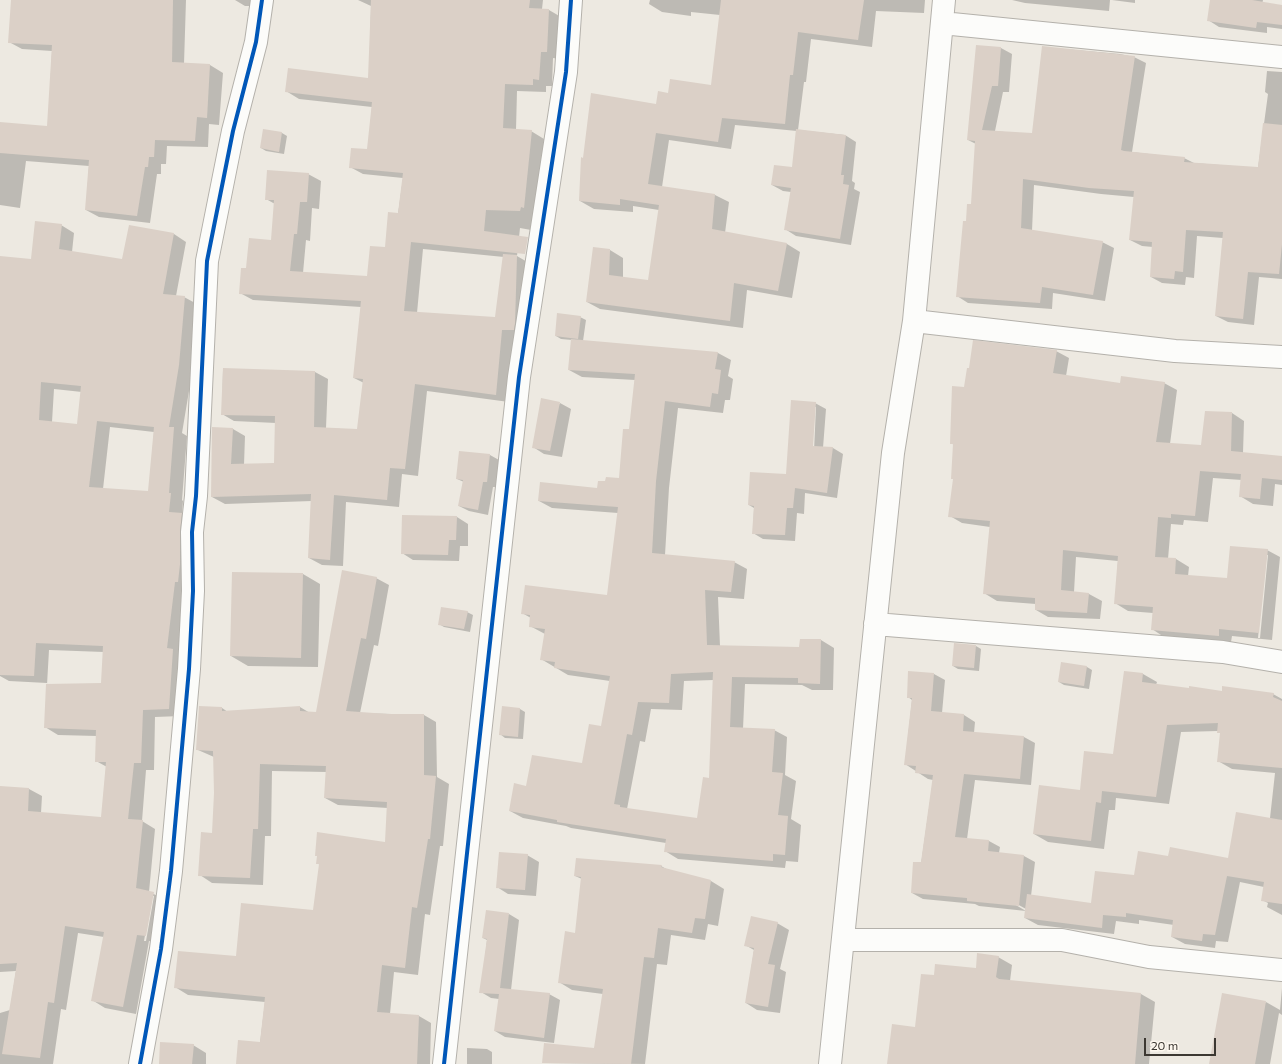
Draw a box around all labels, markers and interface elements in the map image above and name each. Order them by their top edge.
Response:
scale bar [1146,1030,1218,1056]
text: 20 m [1151,1038,1178,1052]

